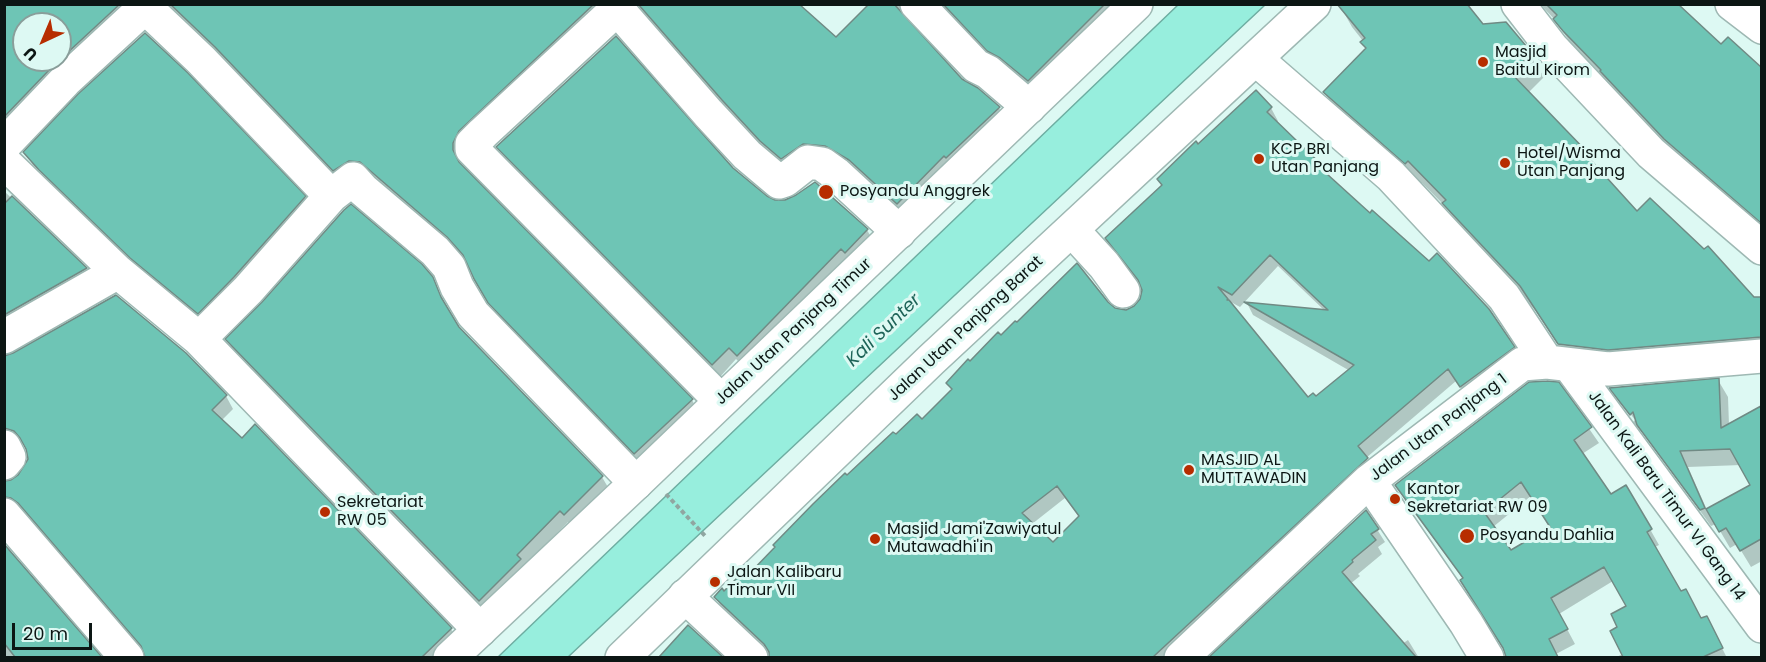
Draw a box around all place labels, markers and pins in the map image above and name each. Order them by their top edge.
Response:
place label: Masjid Baitul Kirom [1495,43,1590,81]
marker: Masjid Baitul Kirom [1476,55,1490,69]
place label: KCP BRI Utan Panjang [1271,140,1379,178]
place label: Hotel/Wisma Utan Panjang [1517,144,1625,182]
marker: KCP BRI Utan Panjang [1252,152,1266,166]
marker: Hotel/Wisma Utan Panjang [1498,156,1512,170]
place label: Posyandu Anggrek [840,182,990,202]
marker: Posyandu Anggrek [817,183,835,201]
place label: MASJID AL MUTTAWADIN [1201,451,1307,489]
marker: MASJID AL MUTTAWADIN [1182,463,1196,477]
place label: Kantor Sekretariat RW 09 [1407,480,1548,518]
marker: Kantor Sekretariat RW 09 [1388,492,1402,506]
place label: Sekretariat RW 05 [337,493,424,531]
marker: Sekretariat RW 05 [318,505,332,519]
place label: Masjid Jami'Zawiyatul Mutawadhi'in [887,520,1062,558]
place label: Posyandu Dahlia [1480,526,1614,546]
marker: Posyandu Dahlia [1458,527,1476,545]
marker: Masjid Jami'Zawiyatul Mutawadhi'in [868,532,882,546]
place label: Jalan Kalibaru Timur VII [727,563,842,601]
marker: Jalan Kalibaru Timur VII [708,575,722,589]

